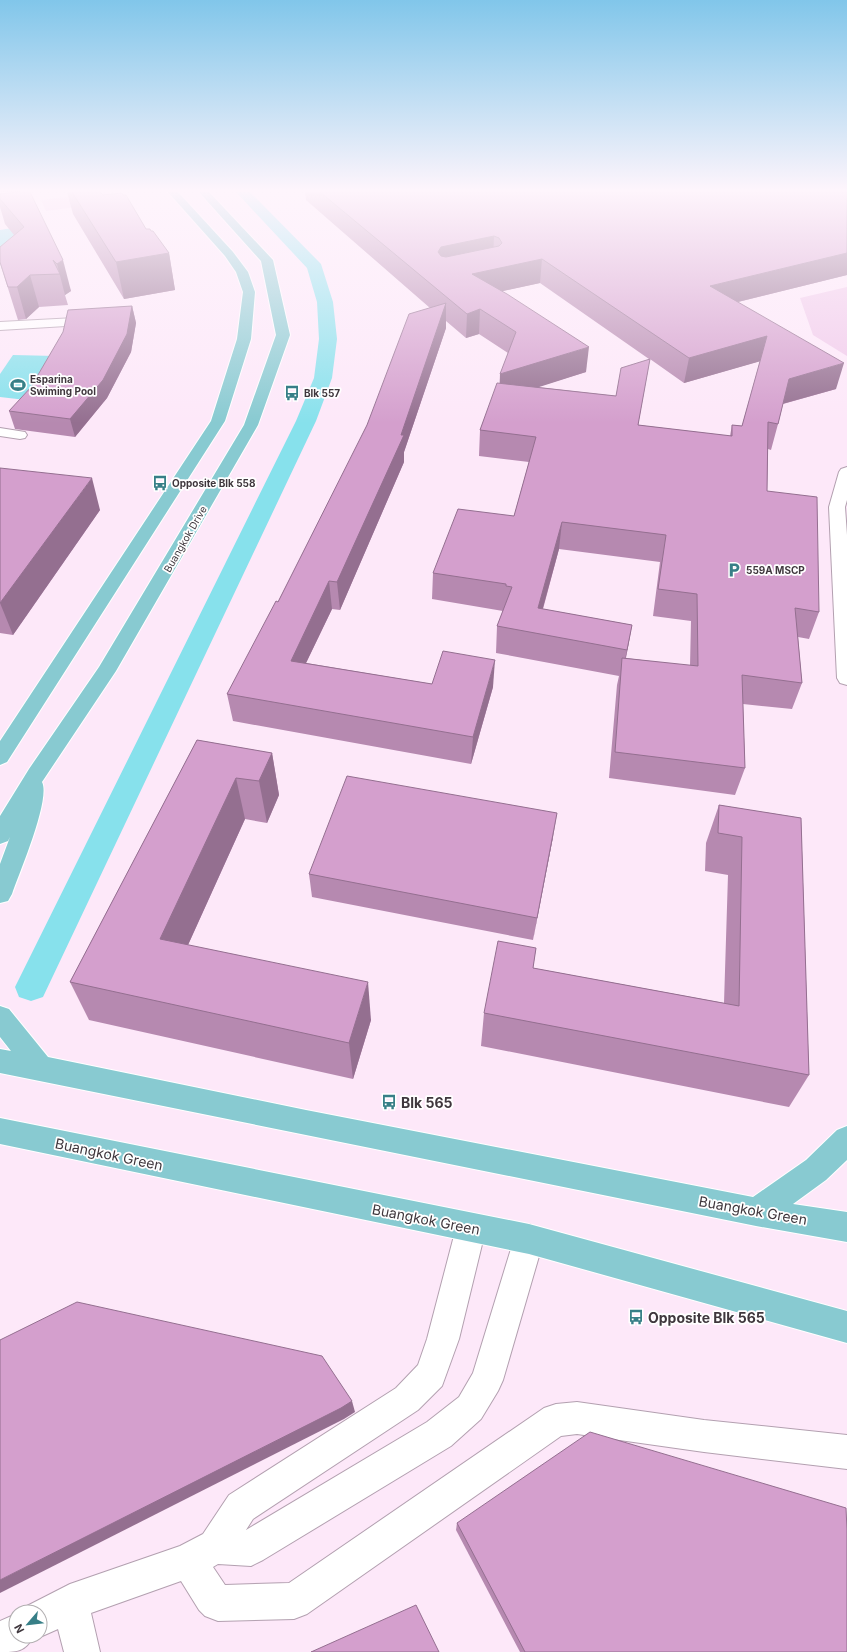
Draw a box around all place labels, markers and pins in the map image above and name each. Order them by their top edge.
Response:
place label: Esparina Swiming Pool [30,373,96,398]
sports icon: Esparina Swiming Pool [9,376,27,394]
bus stop icon: Blk 557 [283,384,301,402]
place label: Blk 557 [304,387,340,399]
bus stop icon: Opposite Blk 558 [151,474,169,492]
place label: Opposite Blk 558 [172,477,256,489]
parking icon: 559A MSCP [725,561,743,579]
place label: 559A MSCP [746,564,805,576]
bus stop icon: Blk 565 [380,1093,398,1111]
place label: Blk 565 [401,1094,453,1111]
bus stop icon: Opposite Blk 565 [627,1308,645,1326]
place label: Opposite Blk 565 [648,1309,765,1326]

